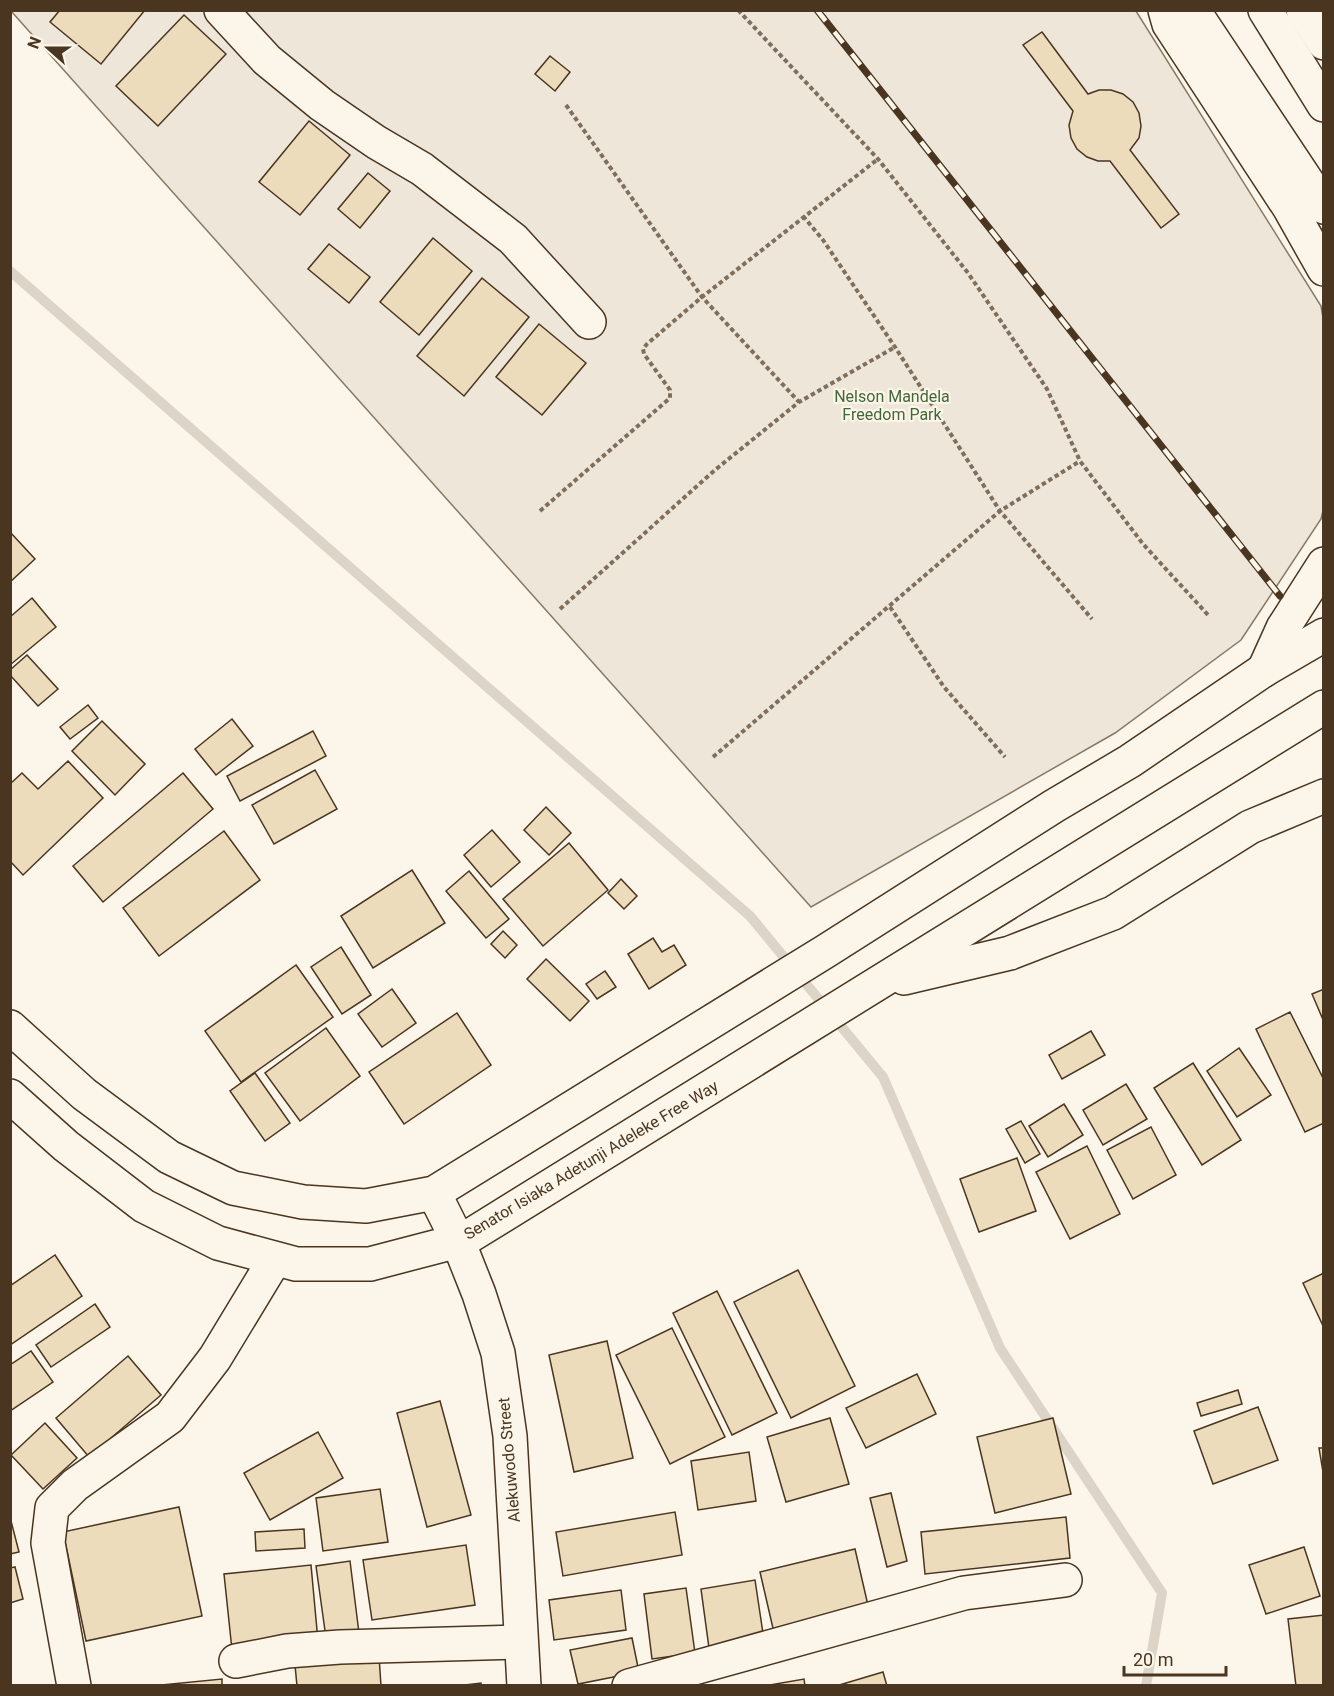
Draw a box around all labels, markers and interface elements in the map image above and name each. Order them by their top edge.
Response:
north arrow [18,18,78,78]
text: N [24,34,45,51]
park label: Nelson Mandela Freedom Park [834,387,950,424]
street label: Senator Isiaka Adetunji Adeleke Free Way [460,1076,722,1244]
street label: Alekuwodo Street [494,1397,524,1523]
scale bar [1124,1639,1226,1677]
text: 20 m [1133,1649,1173,1670]

